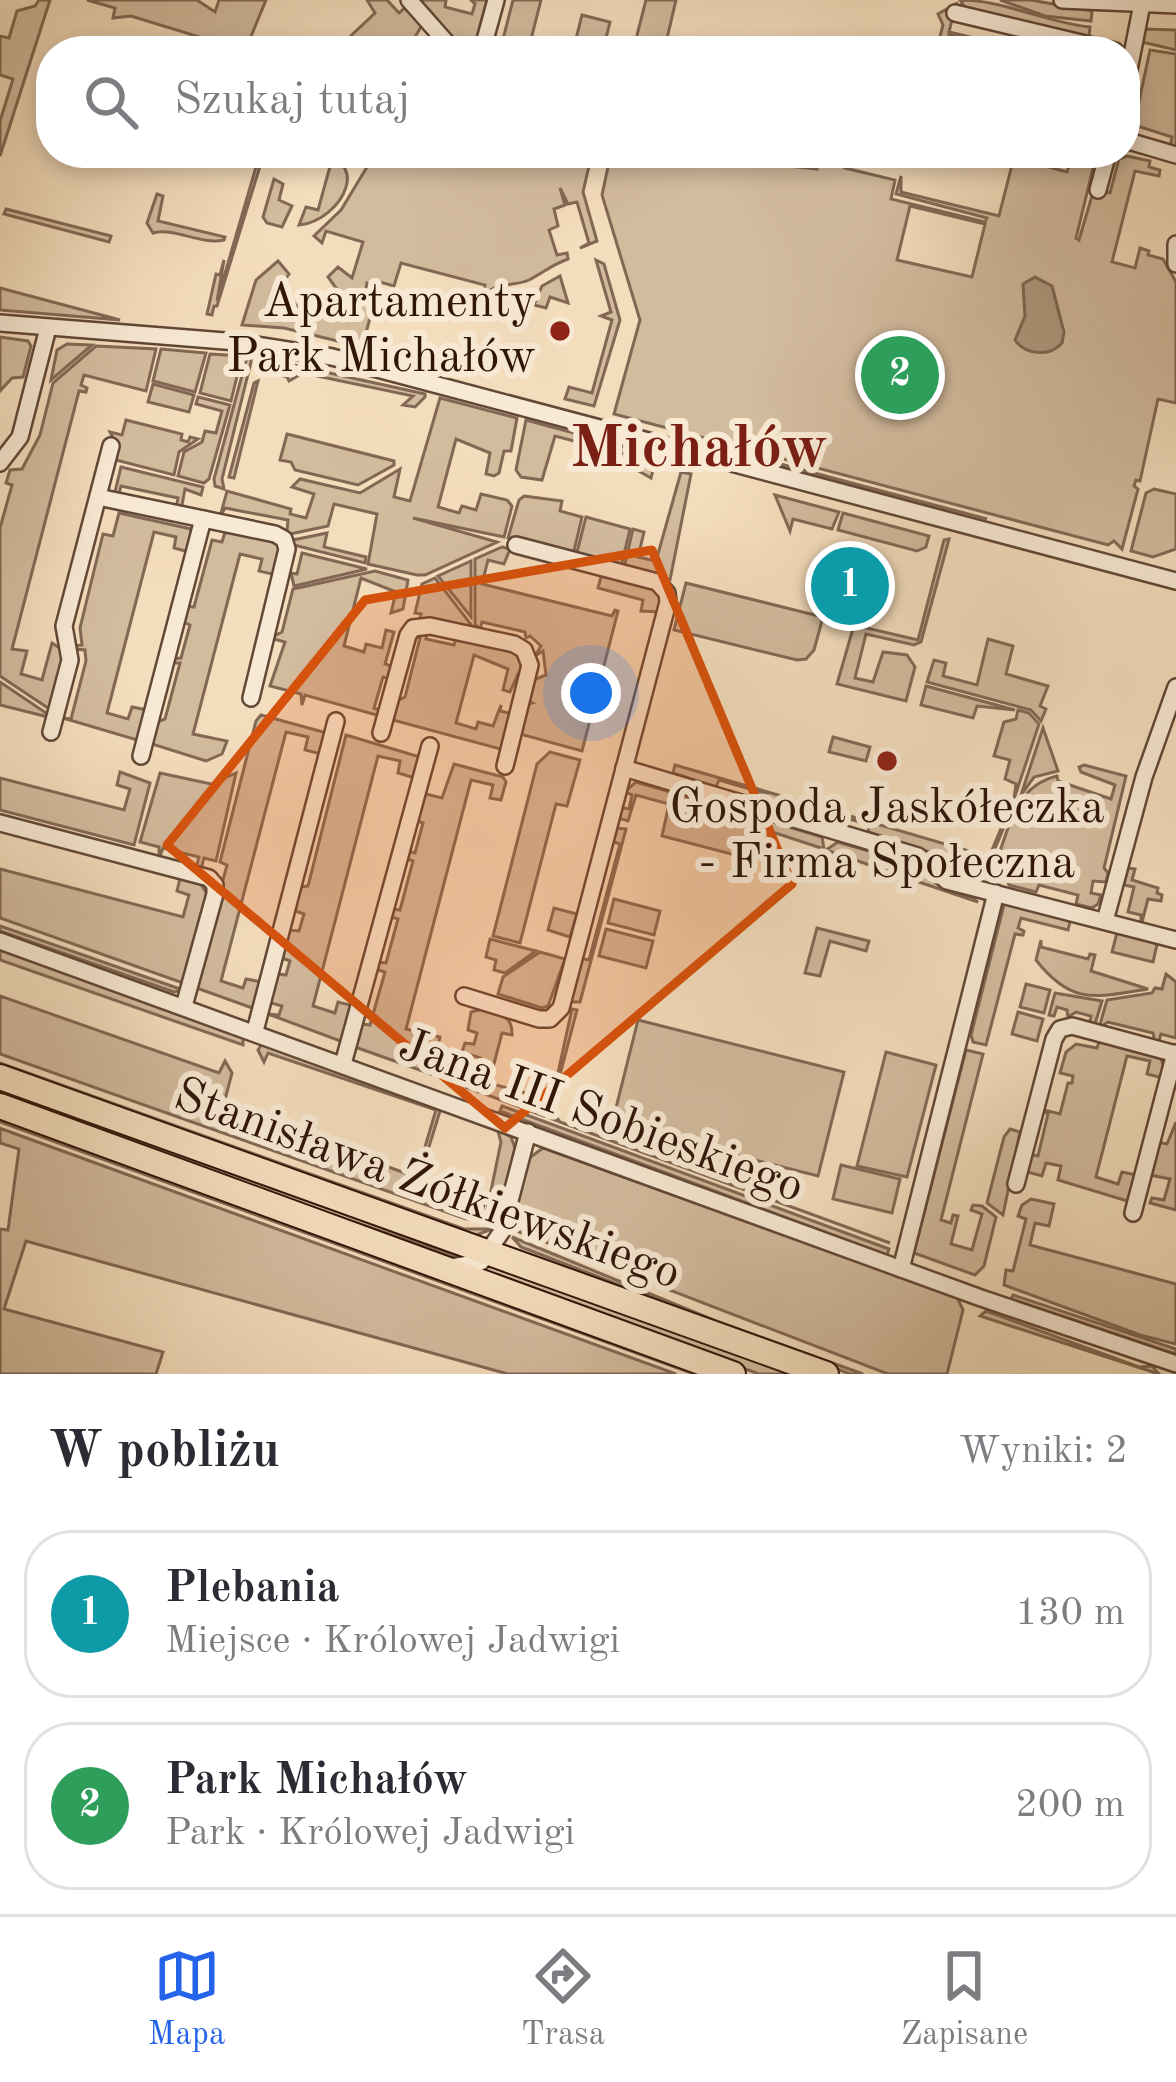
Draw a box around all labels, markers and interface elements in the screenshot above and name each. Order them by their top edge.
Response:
search box [36,36,1140,168]
icon: search [78,69,144,135]
text: Szukaj tutaj [174,79,411,124]
place label: Apartamenty Park Michałów [226,279,536,382]
marker: Apartamenty Park Michałów [547,318,573,344]
pin: 2 [861,330,939,420]
district label: Michałów [570,420,828,480]
pin: 1 [811,541,889,631]
your location [561,663,621,723]
marker: Gospoda Jaskółeczka - Firma Społeczna [874,748,900,774]
place label: Gospoda Jaskółeczka - Firma Społeczna [669,785,1105,888]
street label: Jana III Sobieskiego [392,1021,810,1213]
street label: Stanisława Żółkiewskiego [168,1063,689,1299]
text: W pobliżu [48,1427,280,1478]
text: Wyniki: 2 [959,1432,1128,1471]
text: Plebania [165,1567,340,1612]
text: 1 [79,1594,101,1633]
text: 130 m [1015,1594,1125,1633]
text: Miejsce · Królowej Jadwigi [165,1622,620,1661]
text: Park Michałów [165,1759,468,1804]
text: 2 [79,1786,101,1825]
text: 200 m [1015,1786,1125,1825]
text: Park · Królowej Jadwigi [165,1814,575,1853]
tab: Mapa [148,1943,225,2056]
tab: Trasa [521,1943,605,2056]
tab: Zapisane [901,1943,1028,2056]

